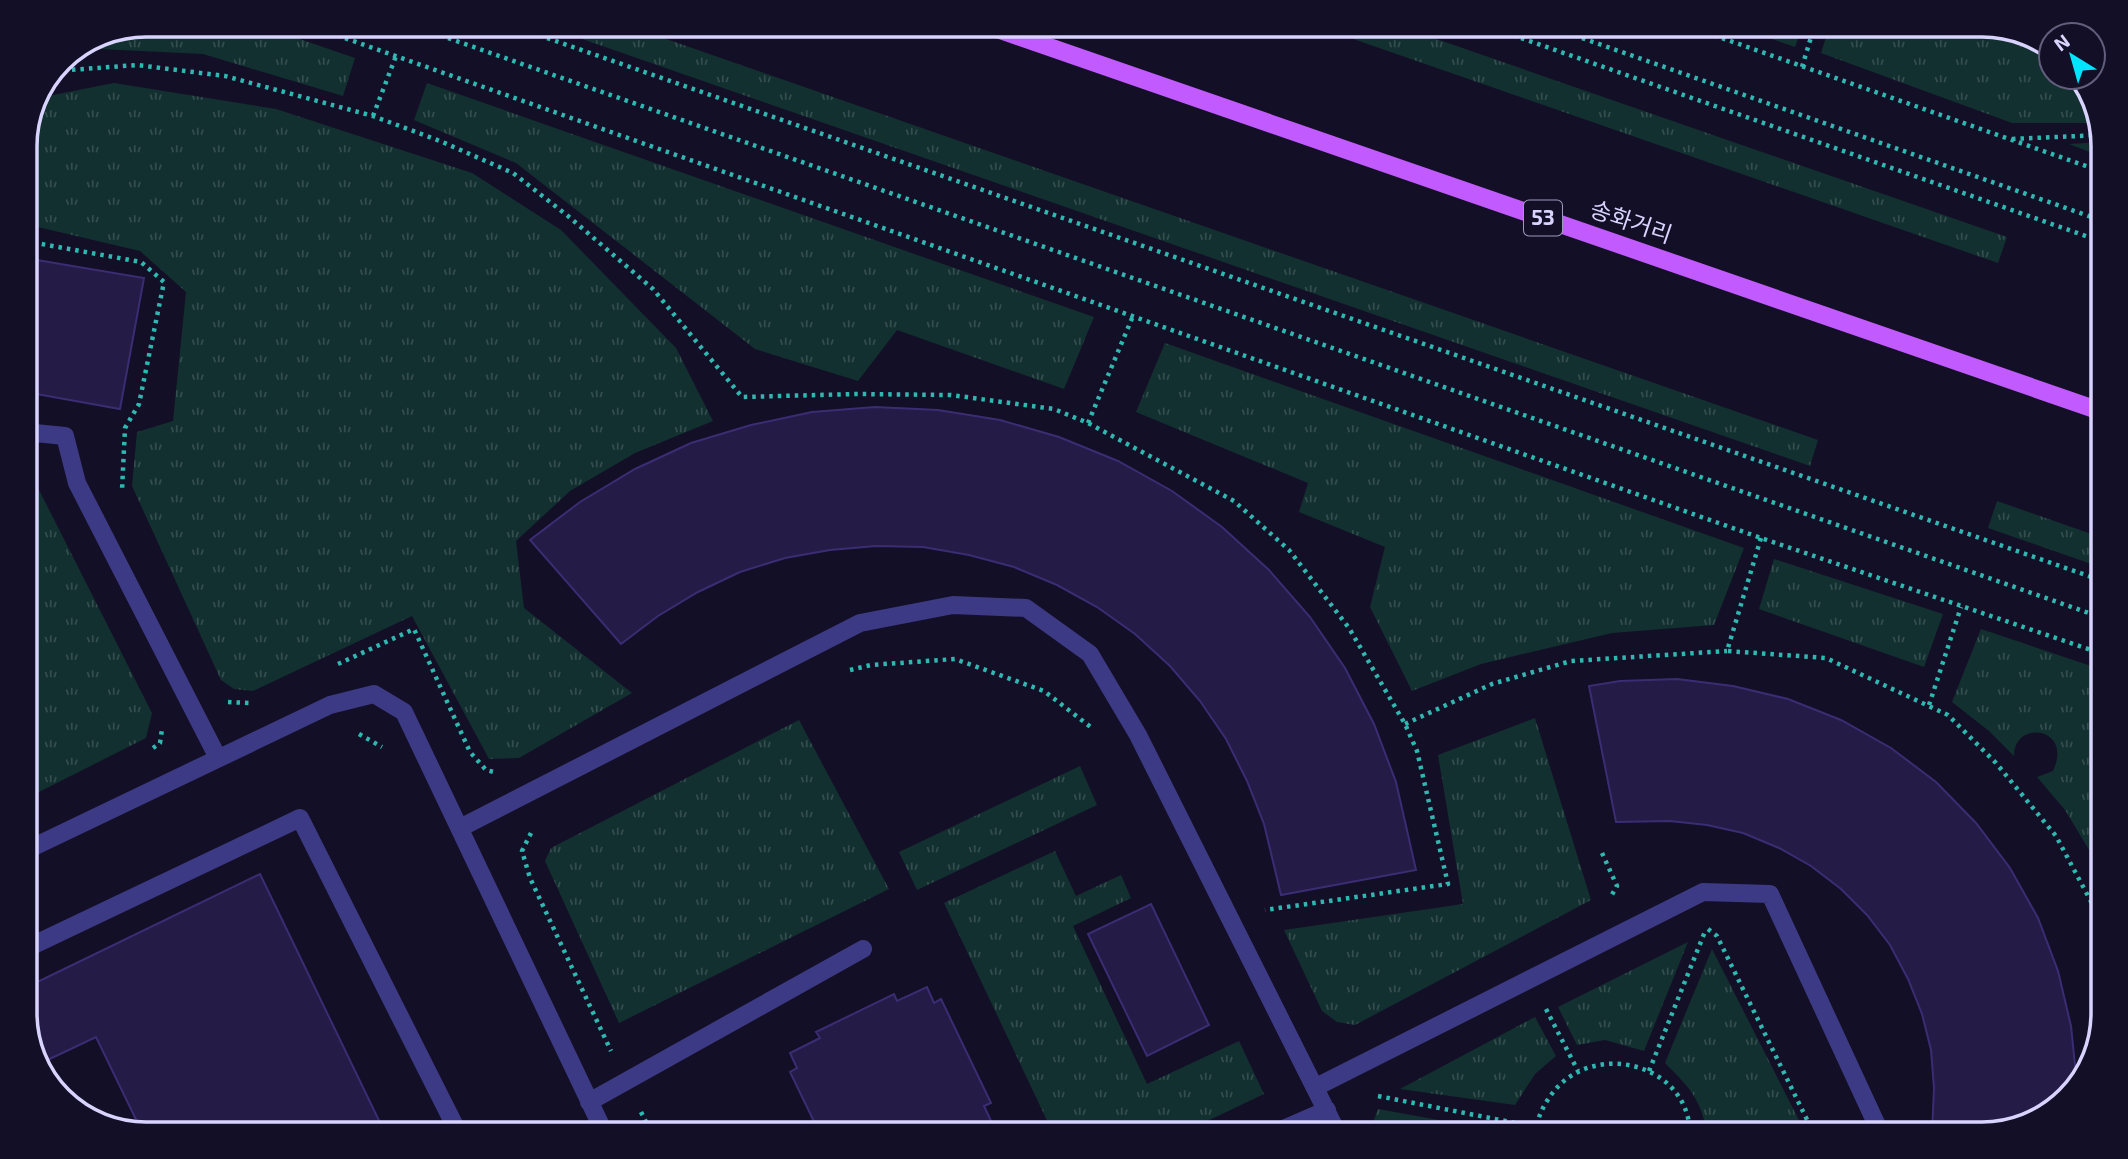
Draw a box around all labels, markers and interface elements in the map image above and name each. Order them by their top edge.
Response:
north arrow [2037,21,2107,91]
text: N [2049,29,2074,55]
street label: 송화거리 [1587,194,1676,248]
road number: 53 [1524,200,1562,235]

